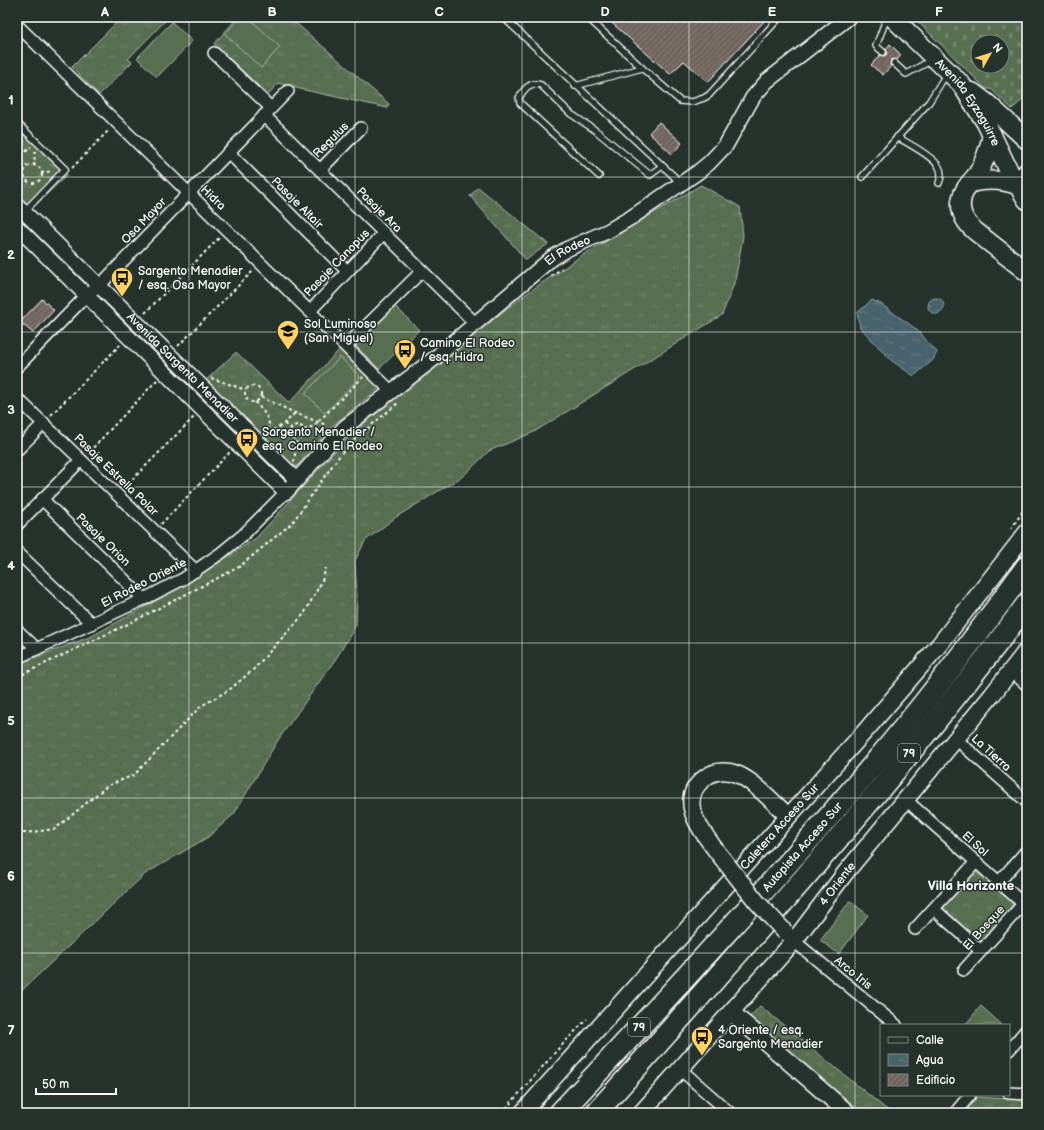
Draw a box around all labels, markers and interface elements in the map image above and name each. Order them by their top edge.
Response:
text: A [100,4,109,20]
text: B [267,4,277,20]
text: C [434,4,444,20]
text: D [600,4,610,20]
text: E [768,4,777,20]
text: F [935,4,943,20]
north arrow [970,34,1010,74]
text: N [990,41,1005,55]
street label: Avenida Eyzaguirre [932,55,1003,148]
text: 1 [8,92,14,108]
street label: Regulus [310,119,352,161]
street label: Pasaje Altair [268,174,326,232]
street label: Hidra [197,182,229,214]
street label: Pasaje Ara [353,184,405,236]
street label: Osa Mayor [118,194,170,247]
street label: Pasaje Canopus [301,226,373,300]
street label: El Rodeo [541,232,593,269]
text: 2 [7,247,15,263]
place label: Sargento Menadier / esq. Osa Mayor [138,264,243,293]
bus stop icon: Sargento Menadier / esq. Osa Mayor [109,265,135,298]
street label: Avenida Sargento Menadier [123,309,242,426]
place label: Sol Luminoso (San Miguel) [304,317,377,346]
school or university icon: Sol Luminoso (San Miguel) [275,318,301,351]
place label: Camino El Rodeo / esq. Hidra [420,336,515,365]
bus stop icon: Camino El Rodeo / esq. Hidra [392,337,418,370]
text: 3 [7,402,15,418]
place label: Sargento Menadier / esq. Camino El Rodeo [262,425,383,454]
bus stop icon: Sargento Menadier / esq. Camino El Rodeo [234,426,260,459]
street label: Pasaje Estrella Polar [71,431,162,520]
street label: Pasaje Orion [73,510,133,570]
street label: El Rodeo Oriente [99,555,189,611]
text: 4 [7,558,15,574]
text: 5 [7,713,15,729]
street label: La Tierra [968,731,1014,775]
road number: 79 [898,744,920,762]
street label: Caletera Acceso Sur [737,780,822,873]
street label: Autopista Acceso Sur [759,798,846,895]
street label: El Sol [959,828,991,860]
street label: 4 Oriente [816,859,859,909]
text: 6 [7,868,15,884]
district label: Villa Horizonte [928,878,1015,894]
street label: El Bosque [960,902,1008,954]
street label: Arco Iris [831,953,875,993]
road number: 79 [628,1018,650,1036]
text: 7 [7,1023,15,1039]
place label: 4 Oriente / esq. Sargento Menadier [718,1023,823,1052]
bus stop icon: 4 Oriente / esq. Sargento Menadier [689,1024,715,1057]
legend [880,1024,1010,1096]
text: Calle [916,1033,944,1048]
text: Agua [916,1053,944,1068]
scale bar [36,1070,116,1096]
text: Edificio [916,1073,956,1088]
text: 50 m [42,1077,69,1092]

